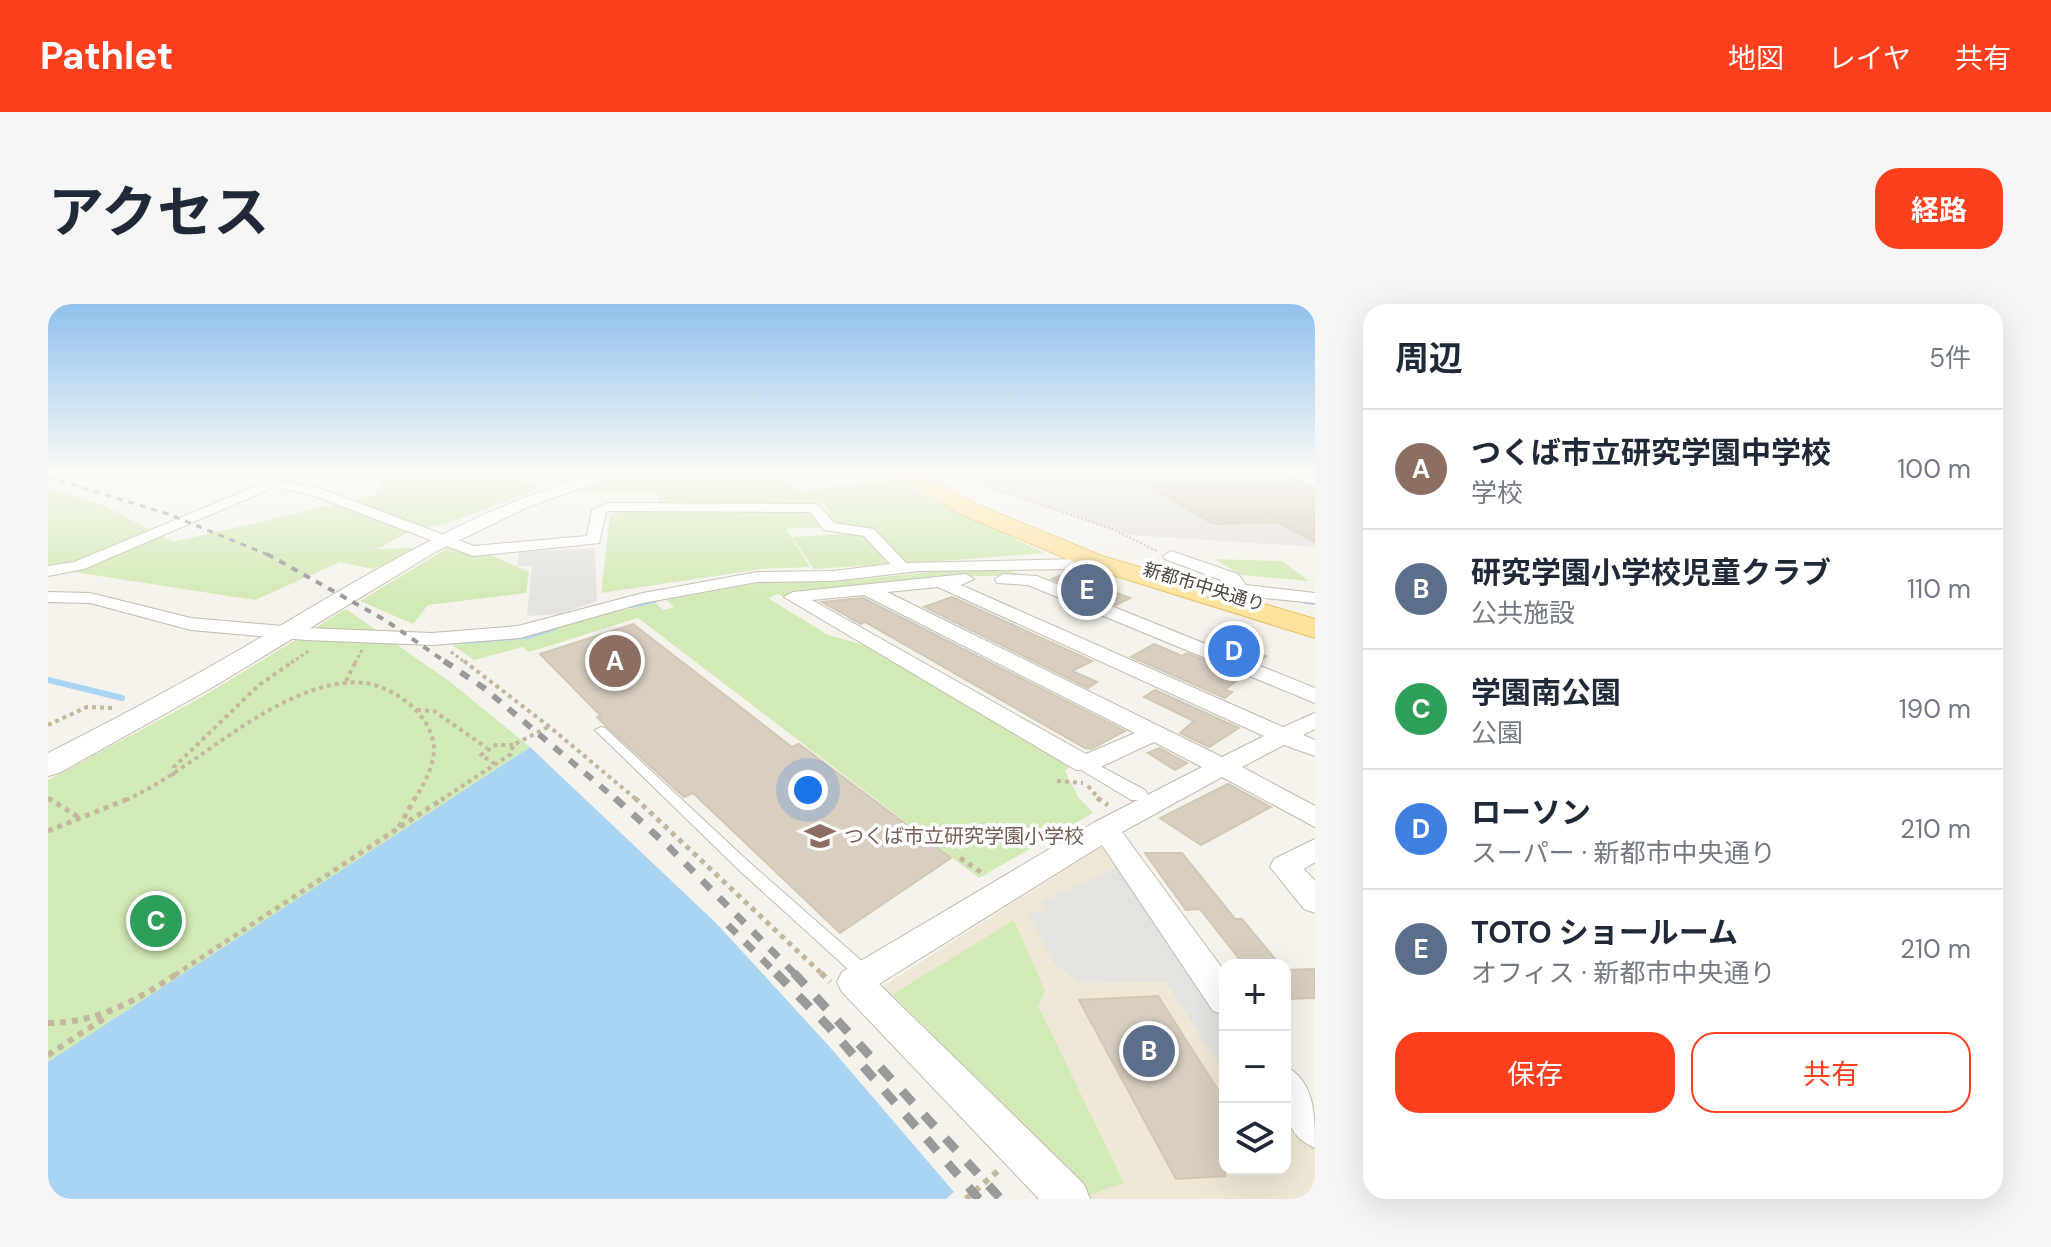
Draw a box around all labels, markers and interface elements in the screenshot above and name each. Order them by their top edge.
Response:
text: Pathlet [40,31,173,81]
text: 地図 [1728,40,1784,77]
text: レイヤ [1828,40,1911,77]
text: 共有 [1955,40,2011,77]
button: 経路 [1875,168,2003,249]
text: アクセス [48,176,269,249]
text: 周辺 [1395,336,1463,381]
text: 5件 [1929,341,1971,375]
text: つくば市立研究学園中学校 [1471,433,1831,472]
text: A [1412,452,1430,486]
text: 100 m [1897,452,1971,486]
text: 学校 [1471,476,1523,510]
text: 研究学園小学校児童クラブ [1471,553,1831,592]
street label: 新都市中央通り [1140,557,1268,617]
pin: E [1061,560,1113,620]
text: B [1413,572,1429,606]
text: 110 m [1907,572,1971,606]
text: 公共施設 [1471,596,1575,630]
pin: D [1208,621,1260,681]
pin: A [589,631,641,691]
text: 学園南公園 [1471,673,1621,712]
text: C [1411,692,1431,726]
text: 190 m [1899,692,1971,726]
text: 公園 [1471,716,1523,750]
your location [788,770,828,810]
text: ローソン [1471,793,1591,832]
text: D [1412,812,1430,846]
text: 210 m [1900,812,1971,846]
school or university icon: つくば市立研究学園小学校 [803,819,837,853]
place label: つくば市立研究学園小学校 [844,823,1084,849]
text: スーパー · 新都市中央通り [1471,836,1776,870]
pin: C [130,891,182,951]
text: TOTO ショールーム [1471,913,1738,952]
text: E [1413,932,1429,966]
text: 210 m [1900,932,1971,966]
text: オフィス · 新都市中央通り [1471,956,1775,990]
map controls [1219,959,1291,1175]
button: + [1219,959,1291,1031]
pin: B [1123,1021,1175,1081]
button: − [1219,1031,1291,1103]
button: 保存 [1395,1032,1675,1113]
button: 共有 [1691,1032,1971,1113]
button: layers [1219,1103,1291,1175]

